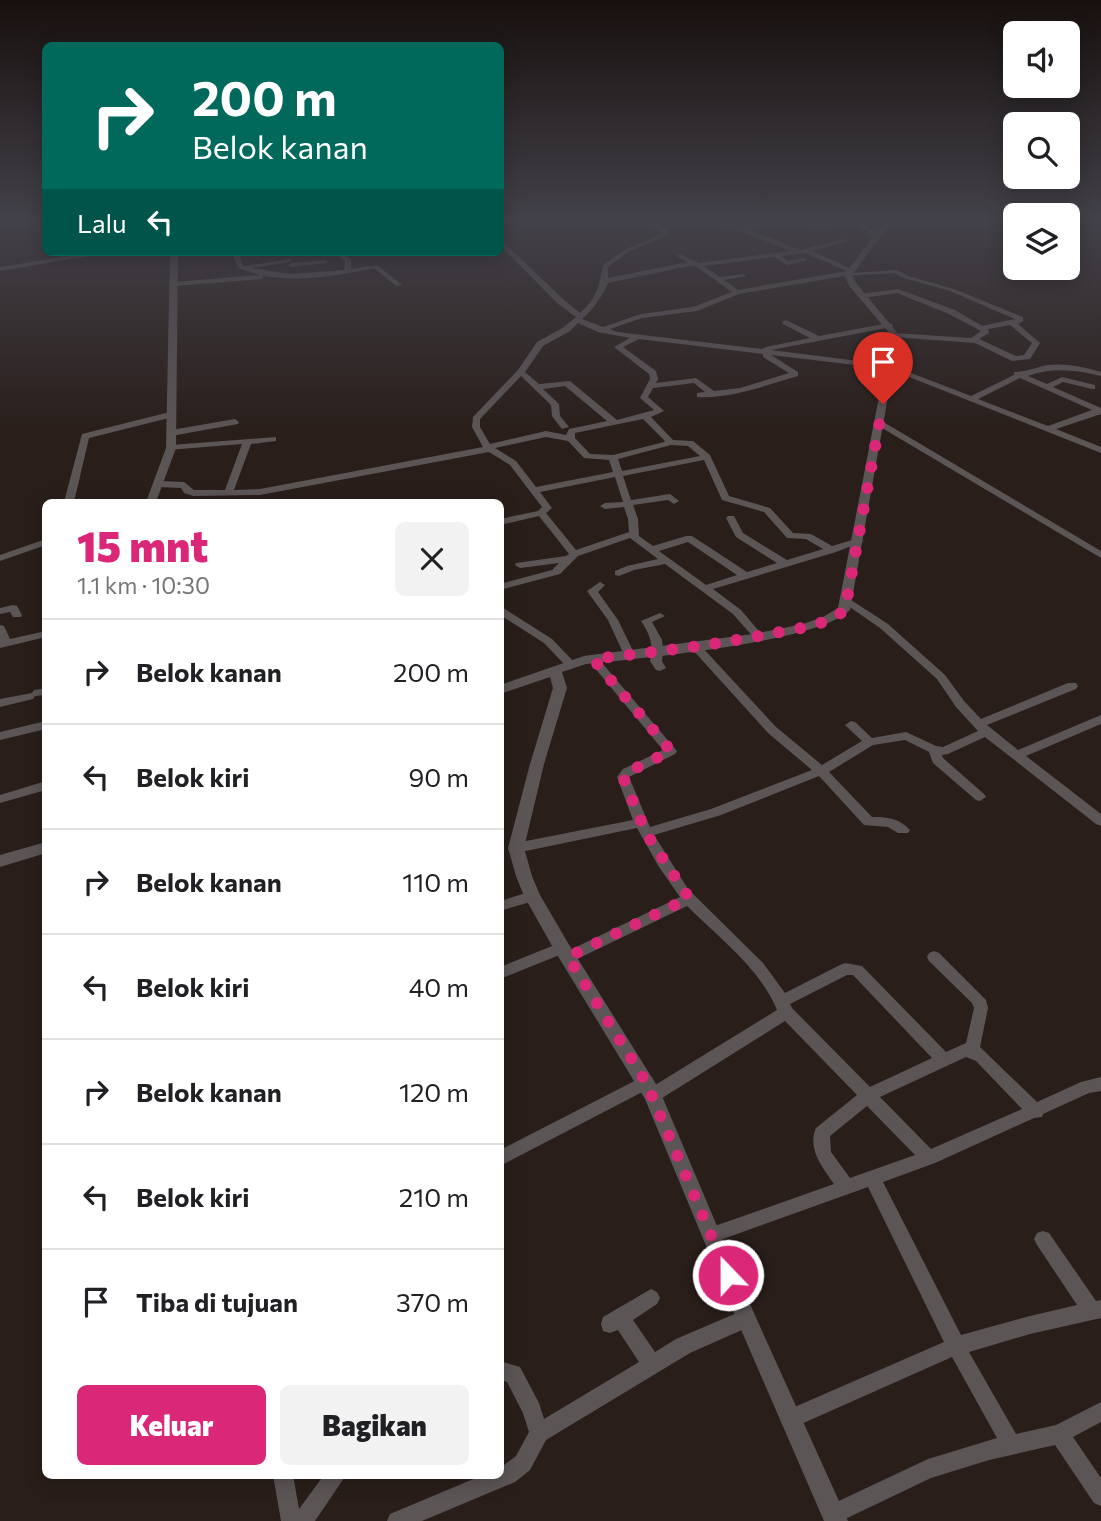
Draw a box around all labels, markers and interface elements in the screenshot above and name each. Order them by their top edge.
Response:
map controls [1003,21,1080,280]
button: sound [1003,21,1080,98]
text: 200 m [192,66,337,126]
icon: right [77,70,168,161]
button: search [1003,112,1080,189]
text: Belok kanan [192,126,368,166]
icon: left [141,203,179,241]
button: layers [1003,203,1080,280]
text: Lalu [77,207,127,238]
pin [853,332,913,404]
icon: arrive [864,343,902,381]
text: 15 mnt [77,519,208,571]
button: close [395,522,469,596]
text: 1.1 km · 10:30 [77,571,210,599]
icon: right [77,653,115,691]
text: Belok kanan [136,656,282,687]
text: 200 m [393,656,469,687]
icon: left [77,758,115,796]
text: Belok kiri [136,761,250,792]
text: 90 m [409,761,469,792]
icon: right [77,863,115,901]
text: Belok kanan [136,866,282,897]
text: 110 m [402,866,469,897]
icon: left [77,968,115,1006]
text: Belok kiri [136,971,250,1002]
text: 40 m [409,971,469,1002]
icon: right [77,1073,115,1111]
text: Belok kanan [136,1076,282,1107]
text: 120 m [399,1076,469,1107]
icon: left [77,1178,115,1216]
text: Belok kiri [136,1181,250,1212]
text: 210 m [399,1181,469,1212]
position arrow [691,1238,765,1312]
icon: arrive [77,1283,115,1321]
text: Tiba di tujuan [136,1286,298,1317]
text: 370 m [396,1286,469,1317]
button: Keluar [77,1385,266,1465]
button: Bagikan [280,1385,469,1465]

